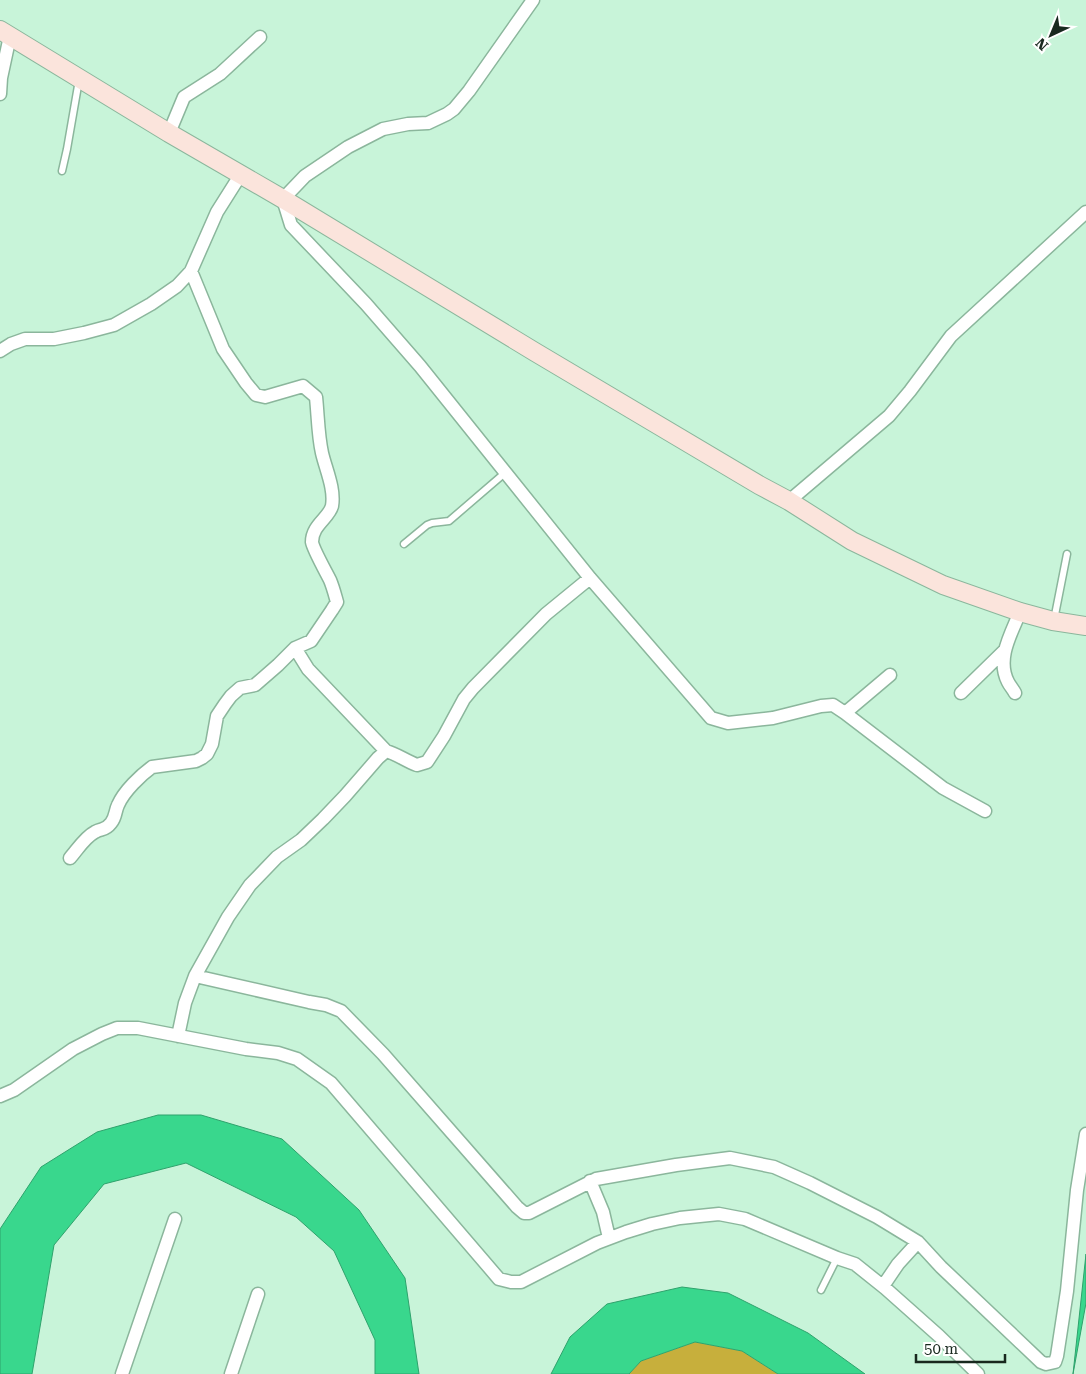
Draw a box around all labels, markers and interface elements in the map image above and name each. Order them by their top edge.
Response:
north arrow [1026,10,1076,60]
text: N [1032,35,1051,54]
scale bar [916,1332,1005,1364]
text: 50 m [924,1340,959,1358]

